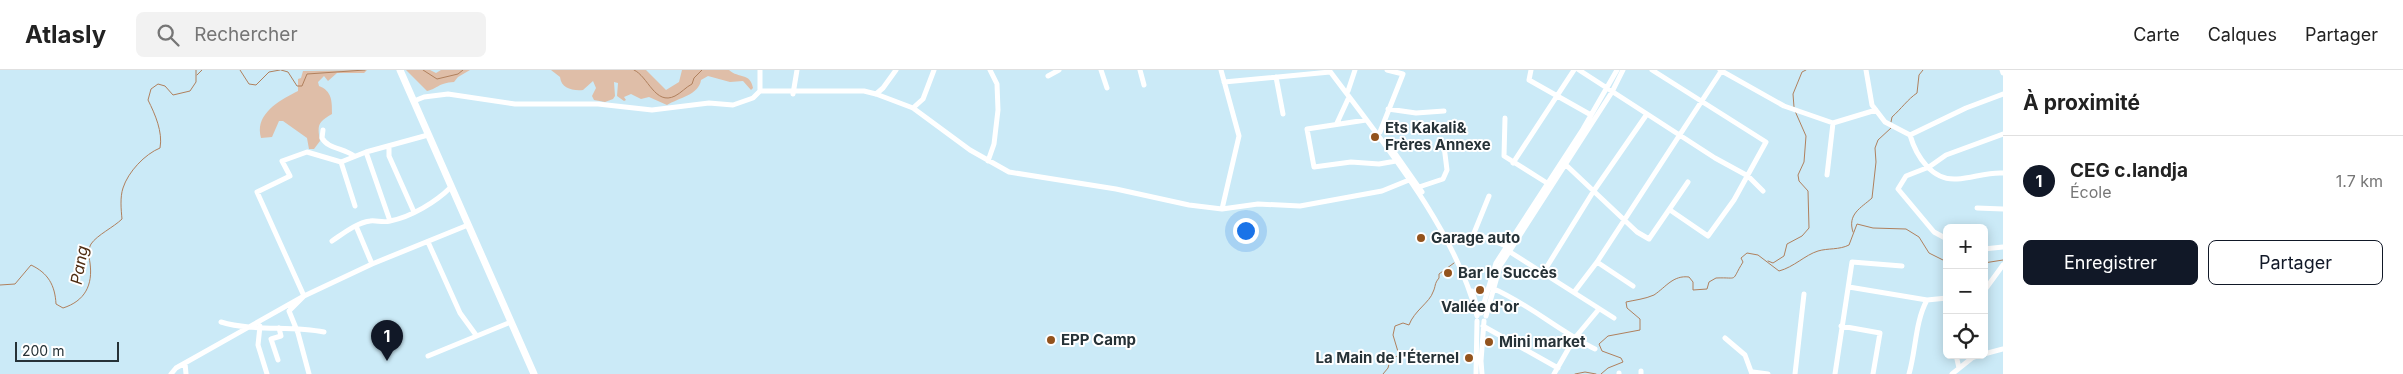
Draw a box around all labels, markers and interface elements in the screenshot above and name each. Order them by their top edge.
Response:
search box [136,12,486,57]
text: Atlasly [25,20,106,49]
icon: search [154,21,182,49]
text: Rechercher [194,23,298,46]
text: Carte [2133,24,2180,45]
text: Calques [2208,24,2277,45]
text: Partager [2305,24,2378,45]
text: À proximité [2023,90,2140,115]
place label: Ets Kakali& Frères Annexe [1385,118,1491,154]
marker: Ets Kakali& Frères Annexe [1369,131,1381,143]
text: CEG c.landja [2070,159,2188,182]
text: 1 [2036,171,2042,191]
text: 1.7 km [2336,171,2383,191]
text: École [2070,182,2112,202]
your location [1233,218,1259,244]
map controls [1943,224,1988,359]
button: + [1943,224,1988,269]
place label: Garage auto [1431,228,1520,247]
marker: Garage auto [1415,232,1427,244]
button: Enregistrer [2023,240,2198,285]
button: Partager [2208,240,2383,285]
water label: Pang [66,244,92,286]
place label: Bar le Succès [1458,263,1557,282]
marker: Bar le Succès [1442,267,1454,279]
button: − [1943,269,1988,314]
marker: Vallée d'or [1474,284,1486,296]
place label: Vallée d'or [1441,297,1519,316]
button: locate [1943,314,1988,359]
pin: 1 [371,320,403,361]
place label: EPP Camp [1061,330,1136,349]
place label: Mini market [1499,332,1586,351]
marker: EPP Camp [1045,334,1057,346]
marker: Mini market [1483,336,1495,348]
scale bar [15,339,119,362]
text: 200 m [22,342,64,359]
place label: La Main de l'Éternel [1316,348,1459,367]
marker: La Main de l'Éternel [1463,352,1475,364]

